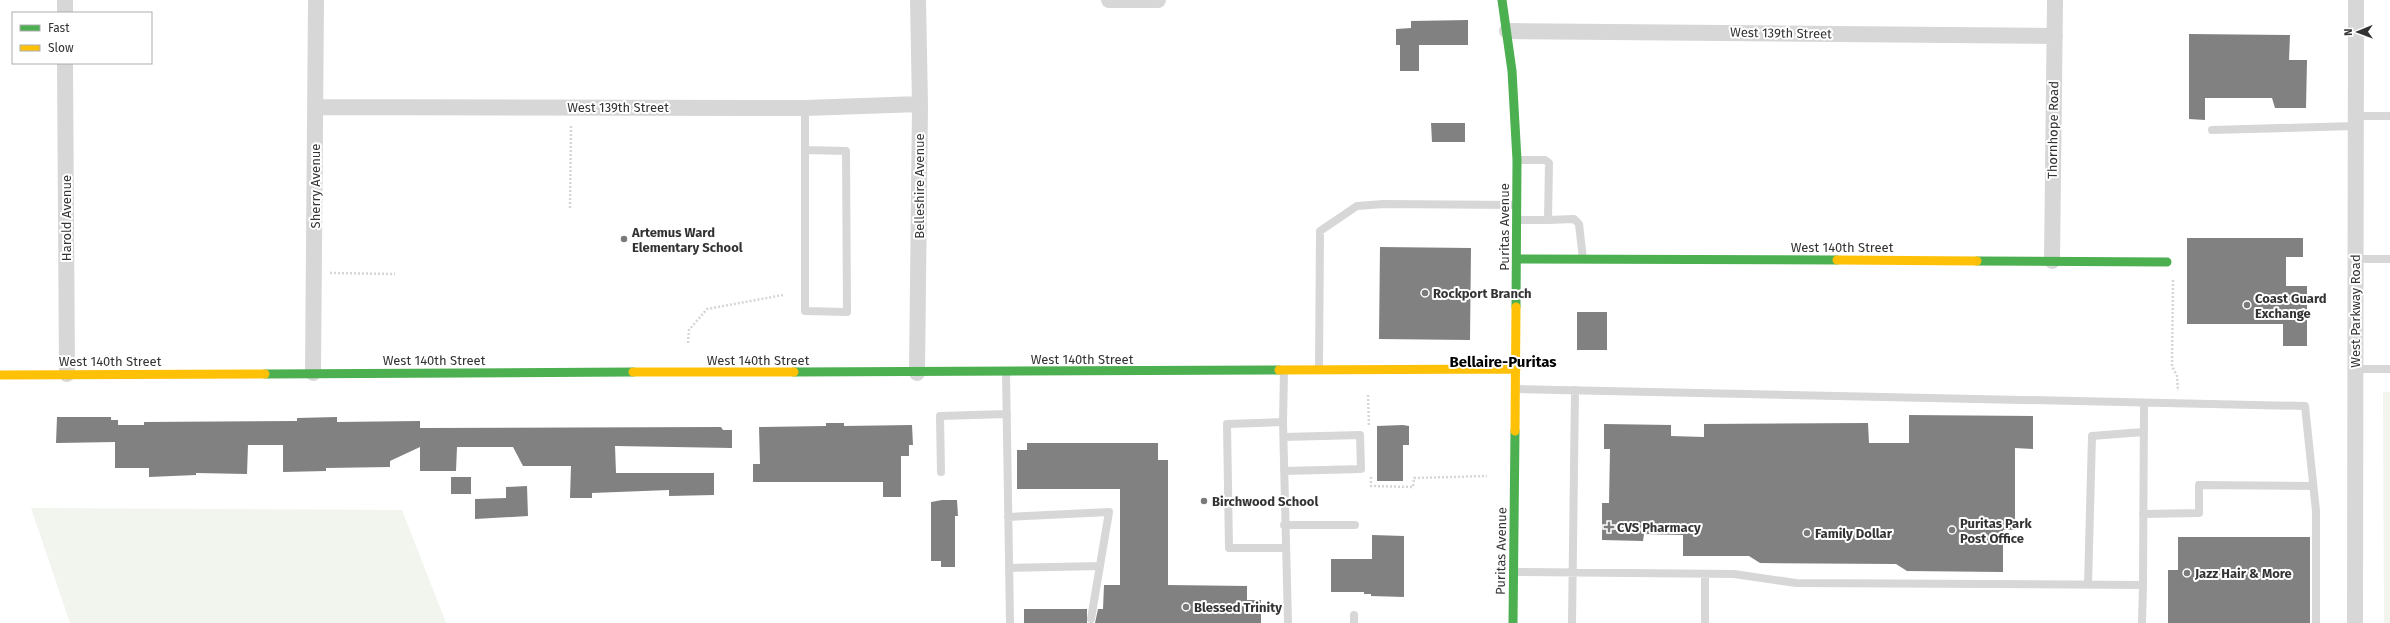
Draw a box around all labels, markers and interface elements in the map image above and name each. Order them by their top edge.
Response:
legend [12,12,152,64]
north arrow [2338,12,2378,52]
text: Fast [48,21,70,35]
street label: West 139th Street [1730,25,1832,41]
text: N [2342,28,2355,36]
text: Slow [48,41,74,55]
street label: Thornhope Road [2045,81,2061,179]
street label: West 139th Street [567,100,669,115]
street label: Belleshire Avenue [912,133,927,239]
street label: Sherry Avenue [308,144,323,228]
street label: Harold Avenue [59,175,74,261]
street label: Puritas Avenue [1497,183,1512,271]
place label: Artemus Ward Elementary School [631,225,743,255]
marker: Artemus Ward Elementary School [619,234,629,244]
street label: West 140th Street [1791,240,1894,255]
street label: West Parkway Road [2348,254,2363,368]
place label: Rockport Branch [1433,286,1532,301]
marker: Rockport Branch [1420,288,1430,298]
place label: Coast Guard Exchange [2255,291,2327,321]
marker: Coast Guard Exchange [2242,300,2252,310]
street label: West 140th Street [1031,352,1134,367]
street label: West 140th Street [383,353,486,368]
street label: West 140th Street [707,353,810,368]
district label: Bellaire-Puritas [1449,353,1557,371]
street label: West 140th Street [59,354,162,369]
place label: Birchwood School [1212,494,1318,509]
marker: Birchwood School [1199,496,1209,506]
street label: Puritas Avenue [1493,507,1509,595]
place label: Puritas Park Post Office [1960,516,2032,546]
place label: CVS Pharmacy [1617,520,1701,535]
marker: CVS Pharmacy [1604,522,1614,532]
marker: Puritas Park Post Office [1947,525,1957,535]
place label: Family Dollar [1815,526,1893,541]
marker: Family Dollar [1802,528,1812,538]
place label: Jazz Hair & More [2194,566,2292,581]
marker: Jazz Hair & More [2182,568,2192,578]
place label: Blessed Trinity [1194,600,1282,615]
marker: Blessed Trinity [1181,602,1191,612]

